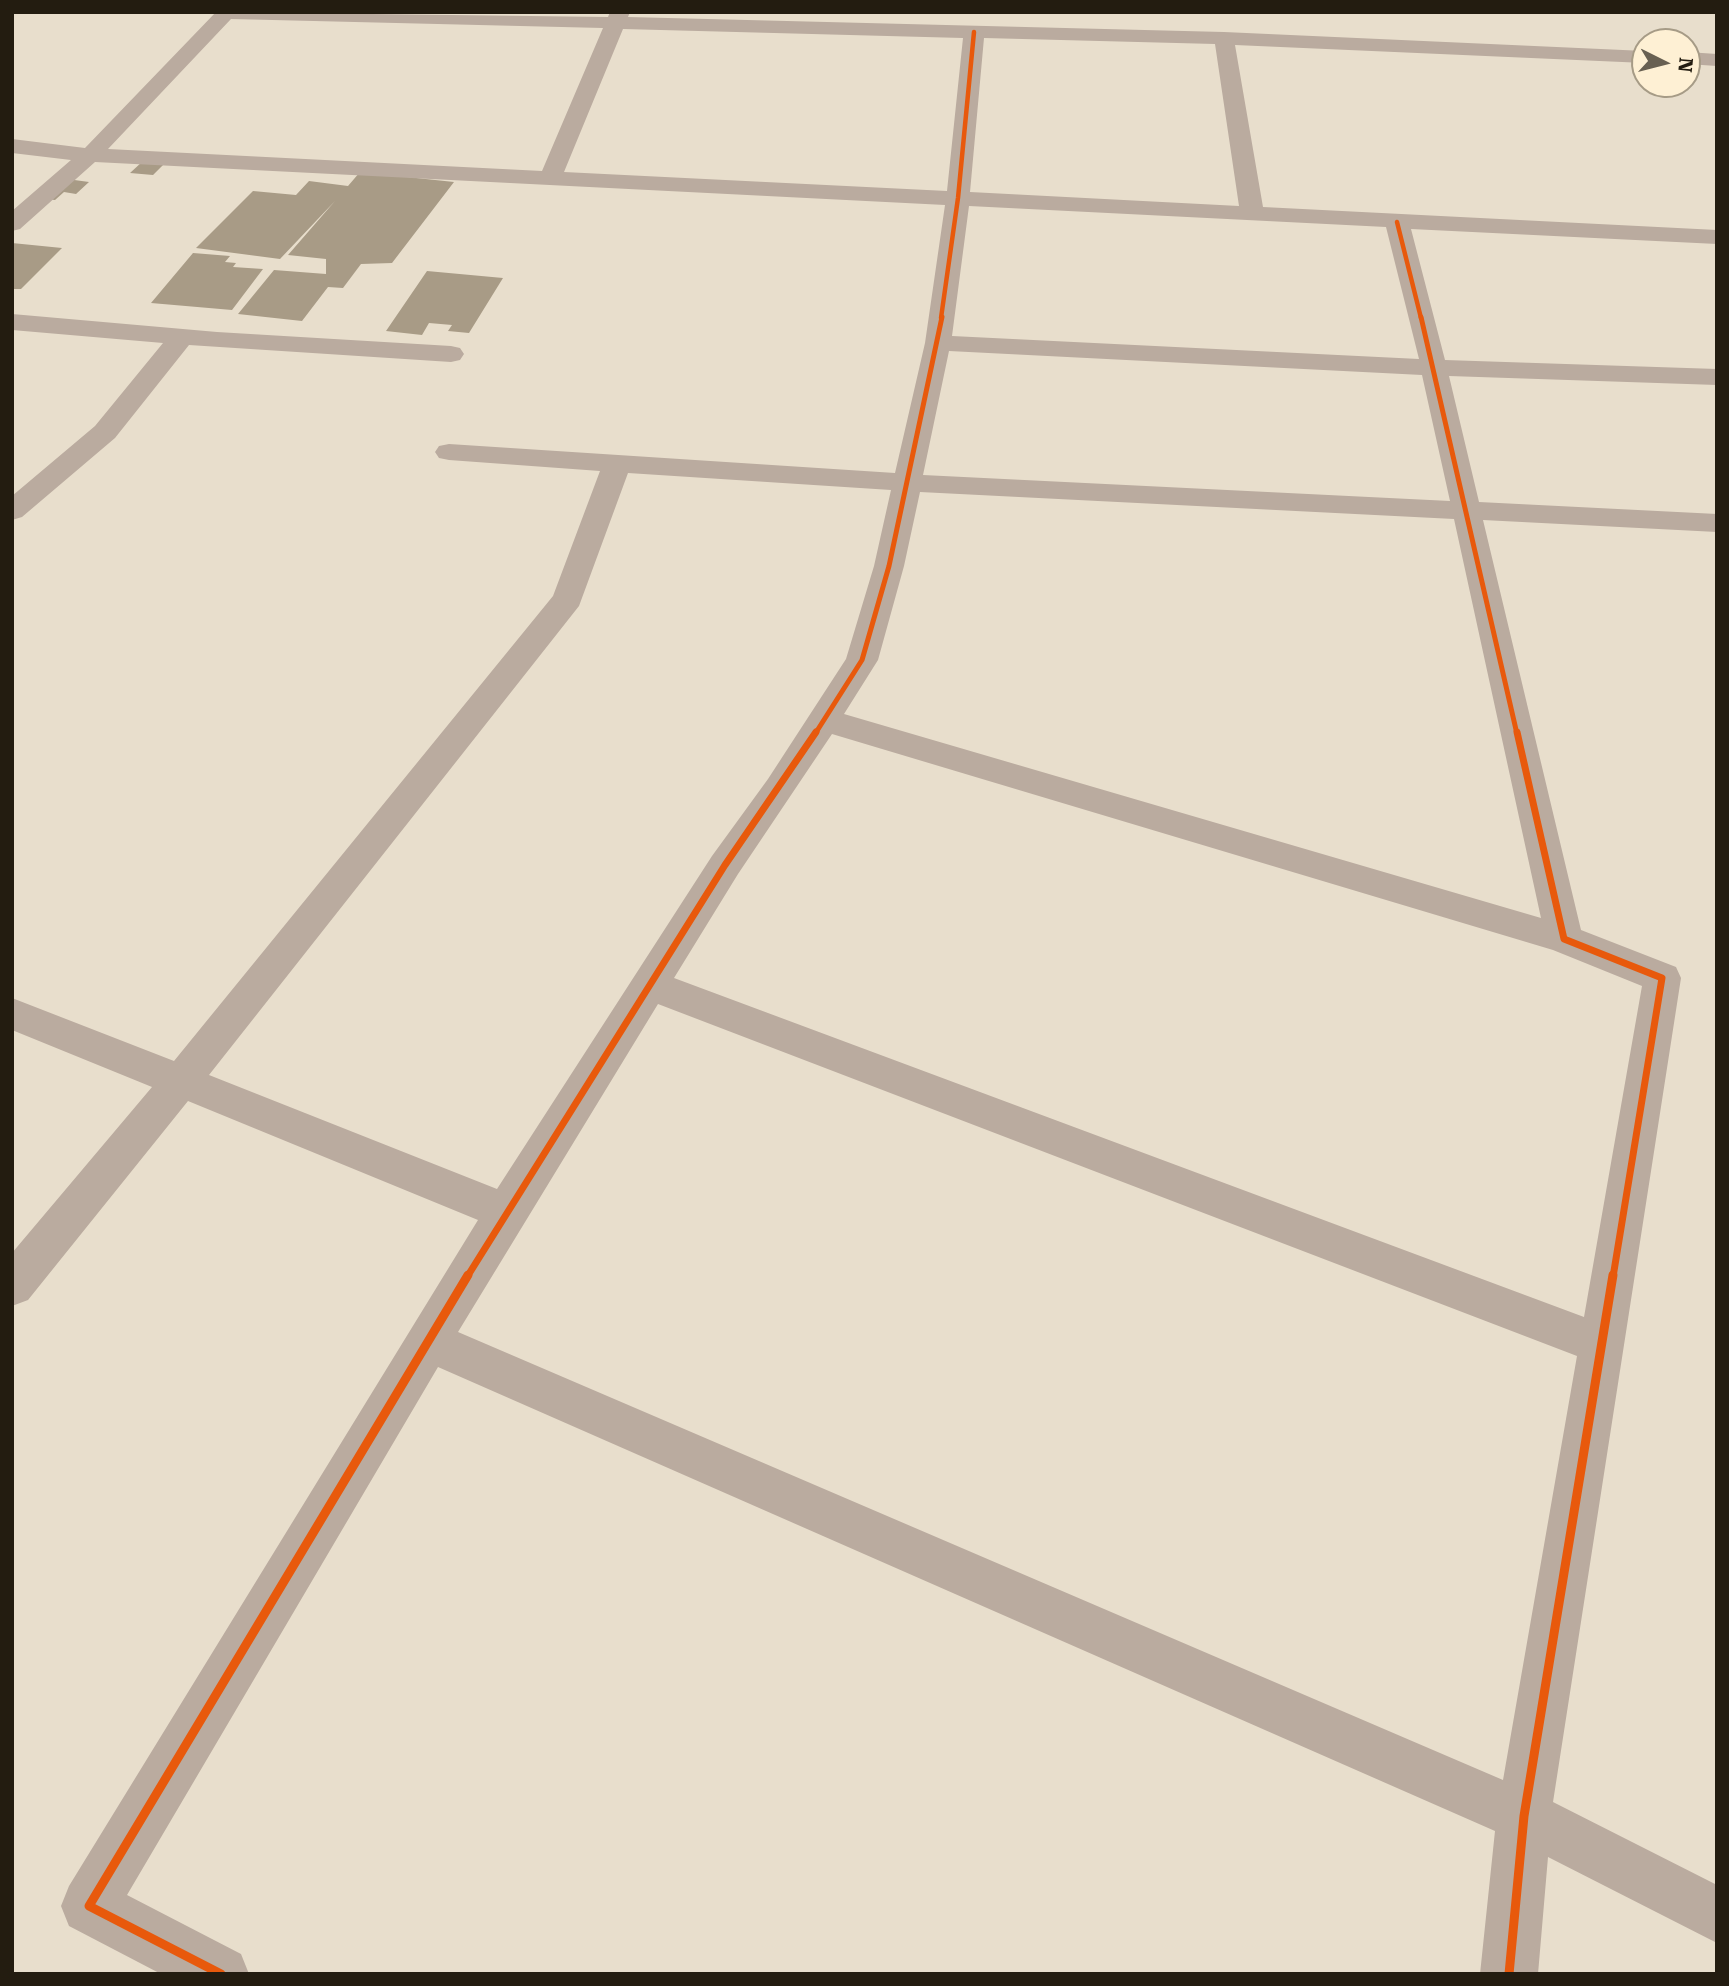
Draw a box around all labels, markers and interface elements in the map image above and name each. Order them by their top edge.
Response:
north arrow [1631,28,1701,98]
text: N [1673,57,1698,74]

